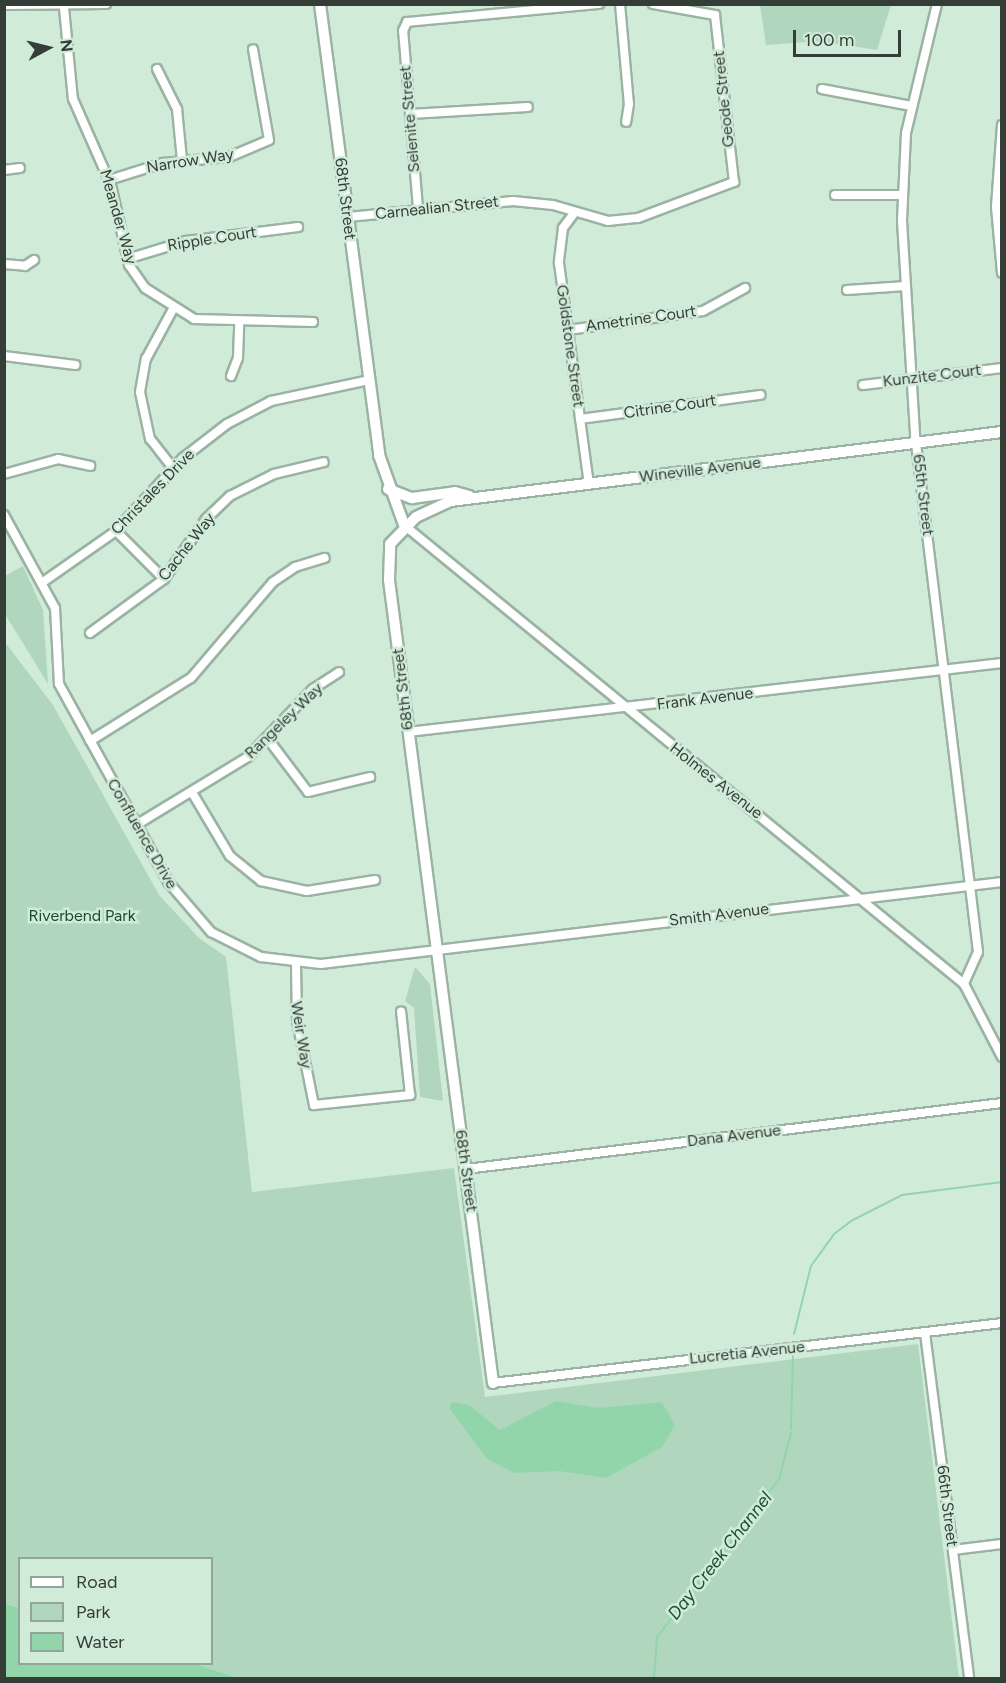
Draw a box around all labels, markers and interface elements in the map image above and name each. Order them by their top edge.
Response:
north arrow [18,18,78,78]
scale bar [796,18,904,56]
text: 100 m [804,29,854,51]
text: N [56,38,77,53]
street label: Geode Street [709,50,739,148]
street label: Selenite Street [396,65,424,173]
street label: Narrow Way [145,145,235,177]
street label: 68th Street [330,157,360,241]
street label: Meander Way [95,167,141,267]
street label: Carnealian Street [374,192,500,224]
street label: Ripple Court [166,222,258,256]
street label: Goldstone Street [552,284,588,408]
street label: Ametrine Court [585,302,697,336]
street label: Kunzite Court [882,360,982,392]
street label: Citrine Court [623,391,717,423]
street label: Christales Drive [107,445,199,539]
street label: Wineville Avenue [638,453,762,487]
street label: 65th Street [908,453,938,537]
street label: Cache Way [154,509,220,585]
street label: 68th Street [388,647,418,731]
street label: Rangeley Way [241,679,327,763]
street label: Frank Avenue [656,684,754,714]
street label: Holmes Avenue [666,739,766,823]
street label: Confluence Drive [103,775,181,893]
street label: Smith Avenue [668,899,770,931]
park label: Riverbend Park [29,906,135,926]
street label: Weir Way [286,1000,316,1070]
street label: Dana Avenue [686,1121,782,1151]
street label: 68th Street [451,1129,481,1213]
street label: Lucretia Avenue [688,1337,806,1369]
street label: 66th Street [932,1464,962,1548]
water label: Day Creek Channel [663,1488,777,1624]
legend [18,1557,213,1665]
text: Road [76,1571,117,1593]
text: Park [76,1601,110,1623]
text: Water [76,1631,124,1653]

